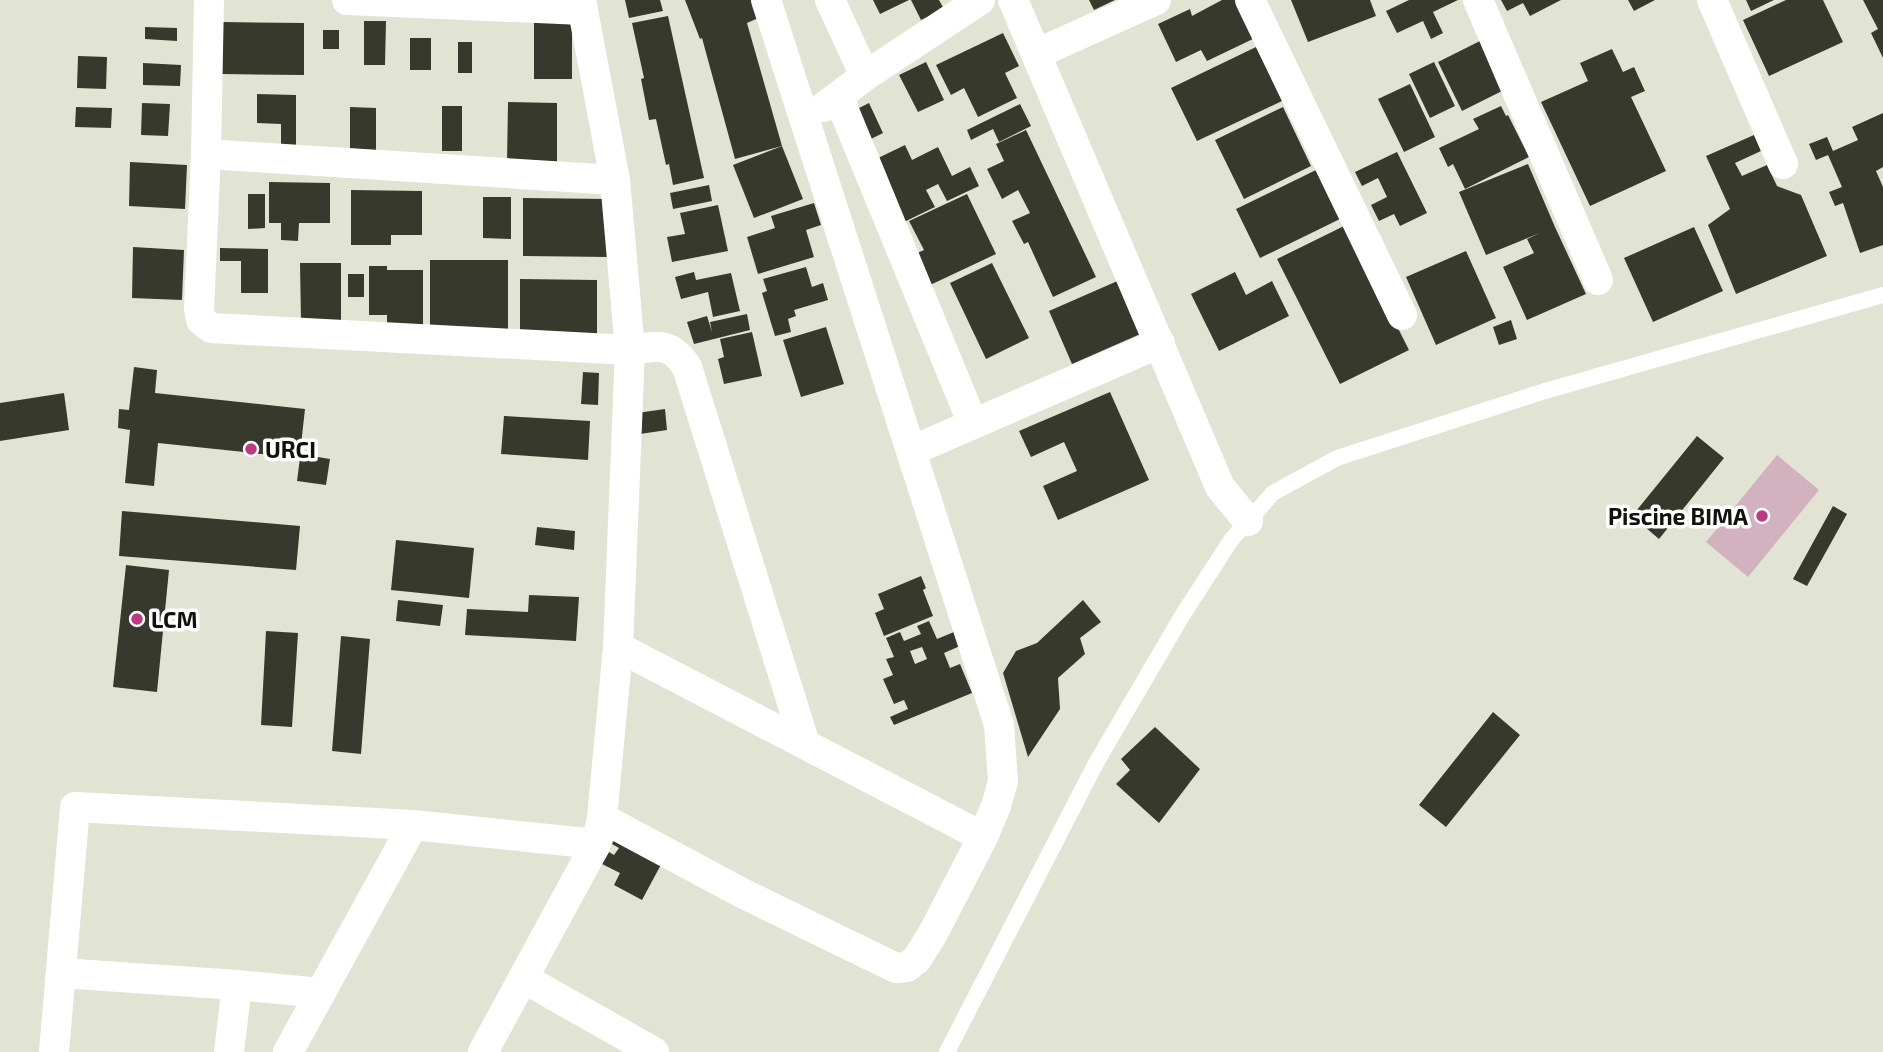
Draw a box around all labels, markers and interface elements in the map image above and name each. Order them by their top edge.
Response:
place label: URCI [265,435,316,463]
marker: URCI [243,441,259,457]
place label: Piscine BIMA [1608,502,1748,530]
marker: Piscine BIMA [1754,508,1770,524]
place label: LCM [151,605,198,633]
marker: LCM [129,611,145,627]

